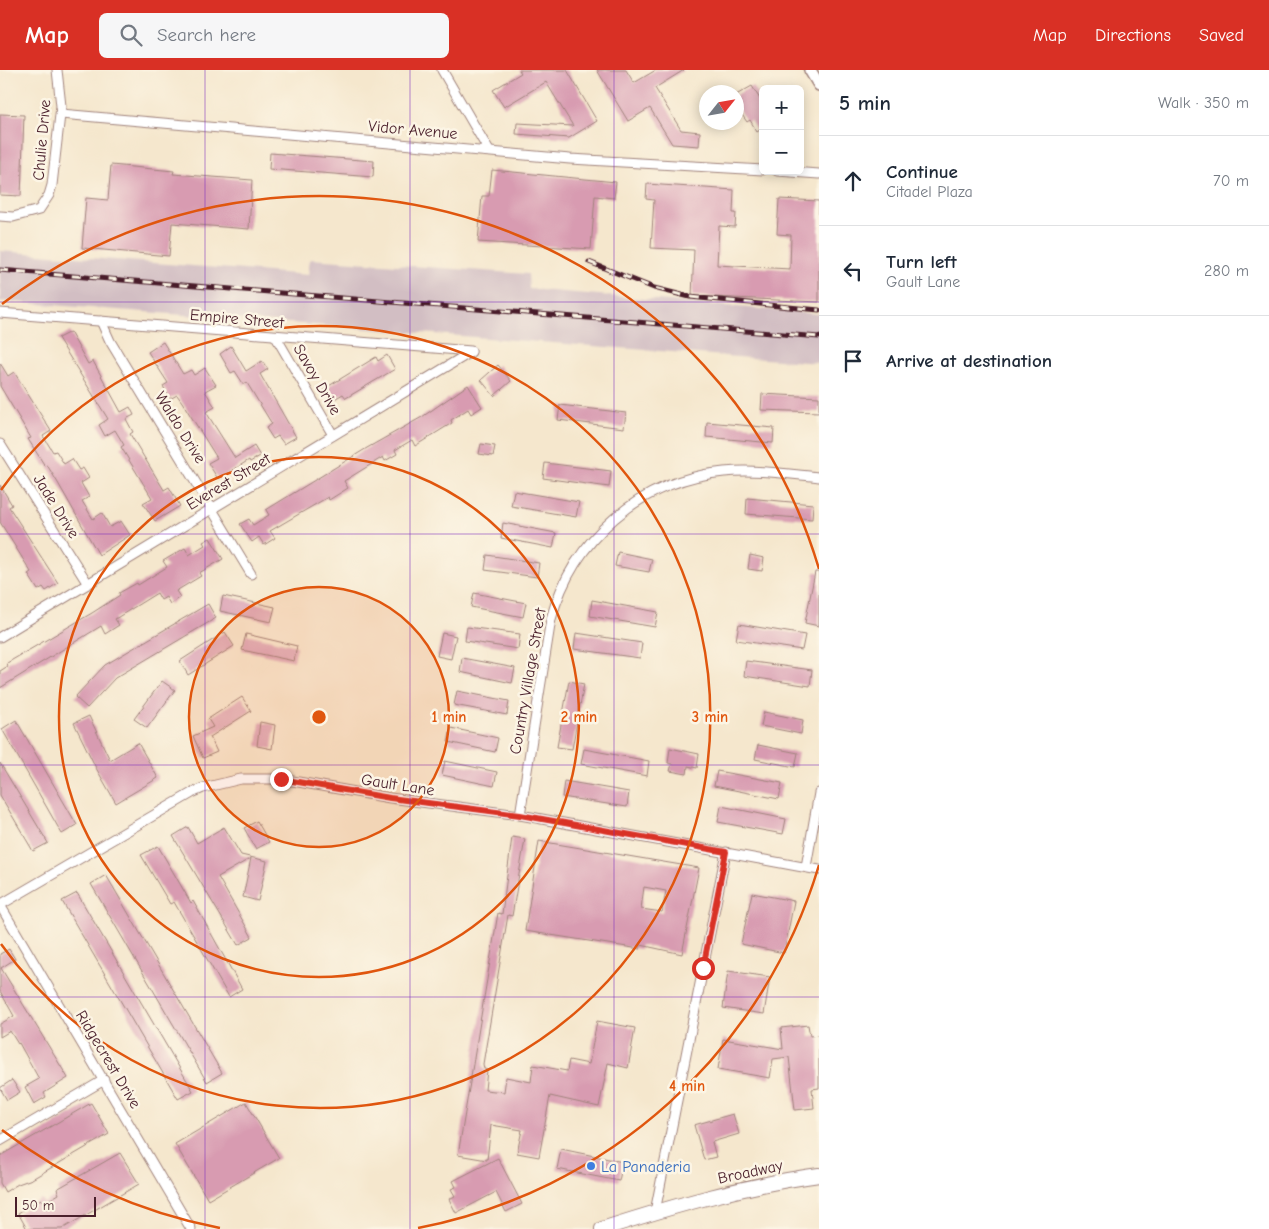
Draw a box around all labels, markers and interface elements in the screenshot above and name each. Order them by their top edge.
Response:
search box [99,13,449,58]
text: Map [25,21,69,49]
icon: search [117,21,145,49]
text: Search here [157,24,256,46]
text: Map [1033,25,1067,46]
text: Directions [1095,25,1171,46]
text: Saved [1199,25,1244,46]
north arrow [699,85,744,130]
map controls [759,85,804,175]
button: + [759,85,804,130]
text: 5 min [839,91,891,115]
text: Walk · 350 m [1158,94,1249,112]
street label: Chulie Drive [29,99,55,181]
street label: Vidor Avenue [368,117,458,143]
button: − [759,130,804,175]
text: Continue [886,161,958,183]
icon: ahead [839,167,867,195]
text: 70 m [1213,172,1249,190]
text: Citadel Plaza [886,183,973,201]
text: Turn left [886,251,957,273]
icon: left [839,257,867,285]
text: 280 m [1204,262,1249,280]
text: Gault Lane [886,273,960,291]
street label: Empire Street [189,306,285,332]
street label: Savoy Drive [290,341,345,418]
icon: arrive [839,347,867,375]
text: Arrive at destination [886,350,1052,372]
street label: Waldo Drive [151,388,209,467]
street label: Everest Street [183,450,274,514]
street label: Jade Drive [29,471,83,542]
street label: Country Village Street [506,606,550,756]
centre of rings [310,708,328,726]
text: 1 min [432,708,466,726]
text: 2 min [561,708,597,726]
text: 3 min [692,708,728,726]
route end [270,768,293,791]
street label: Gault Lane [360,770,436,800]
route start [692,957,715,980]
street label: Ridgecrest Drive [72,1007,144,1112]
text: 4 min [669,1077,705,1095]
street label: Broadway [716,1156,785,1188]
place label: La Panaderia [601,1158,691,1176]
marker: La Panaderia [585,1160,597,1172]
scale bar [15,1194,96,1217]
text: 50 m [22,1197,54,1214]

